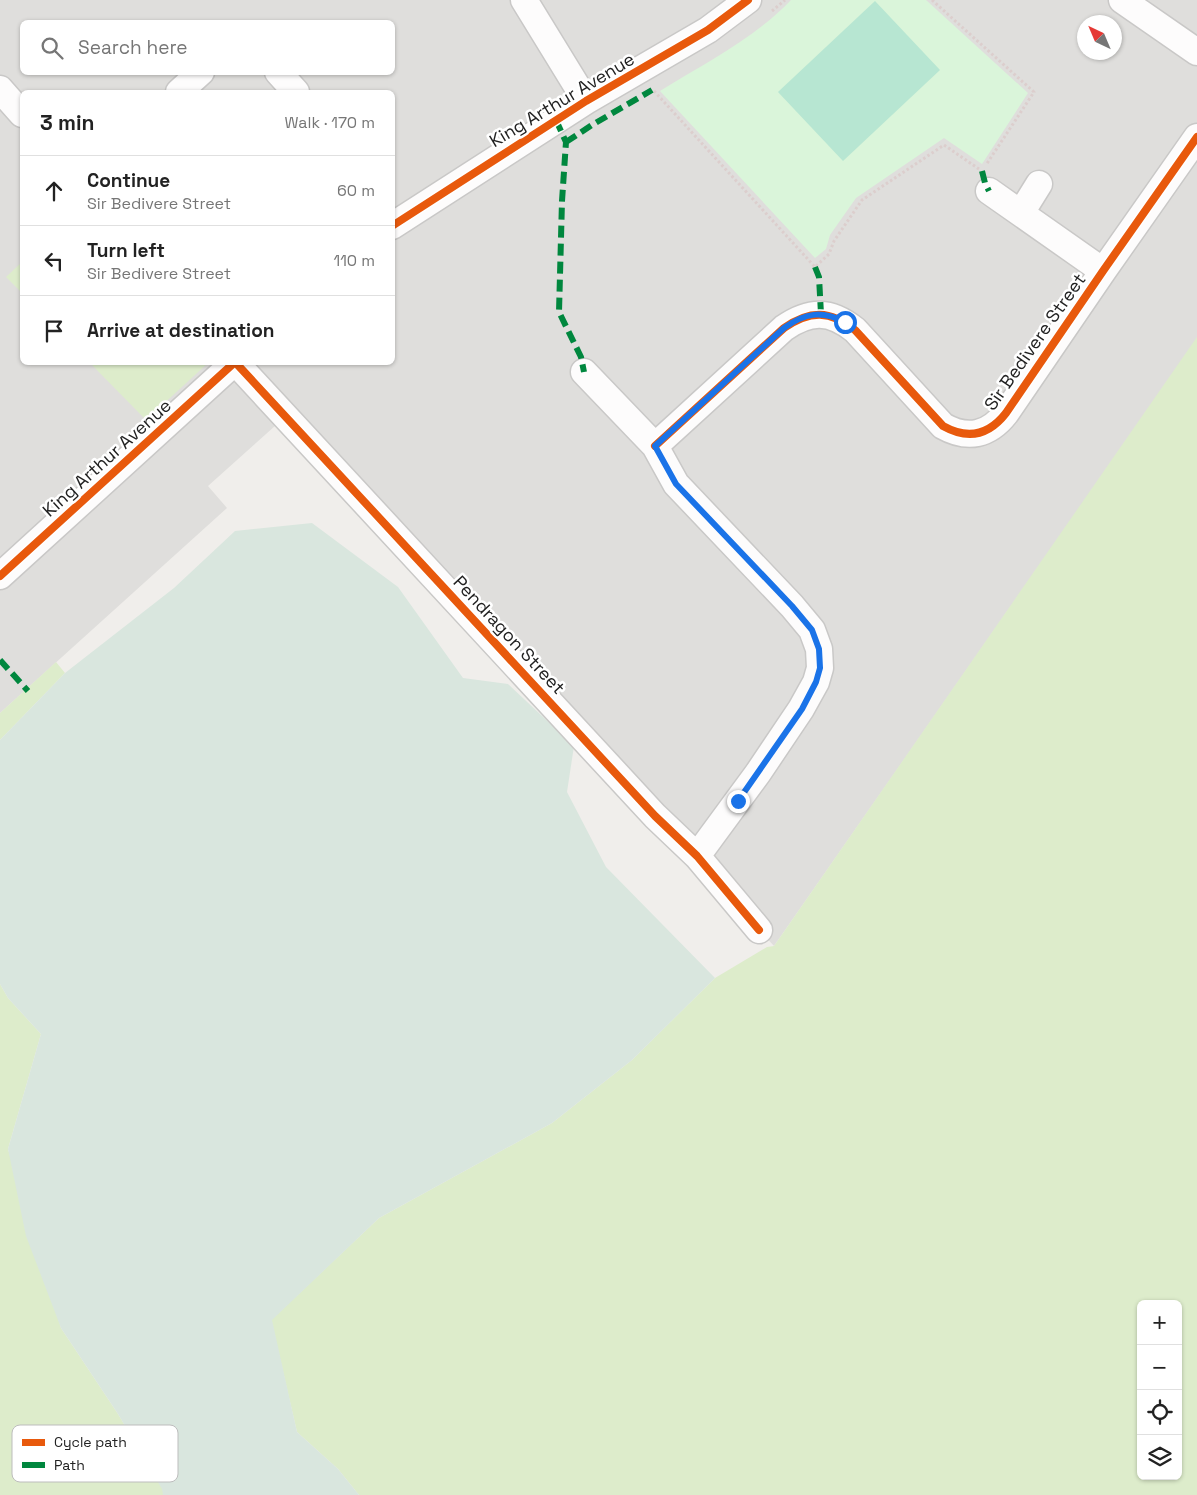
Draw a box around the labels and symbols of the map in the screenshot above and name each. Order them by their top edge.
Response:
north arrow [1077,15,1122,60]
street label: King Arthur Avenue [485,47,639,152]
street label: Sir Bedivere Street [979,269,1091,415]
route start [834,311,857,334]
street label: King Arthur Avenue [38,394,176,522]
street label: Pendragon Street [449,571,570,699]
route end [727,790,750,813]
legend [12,1425,178,1482]
text: Cycle path [54,1433,127,1451]
text: Path [54,1456,85,1474]

